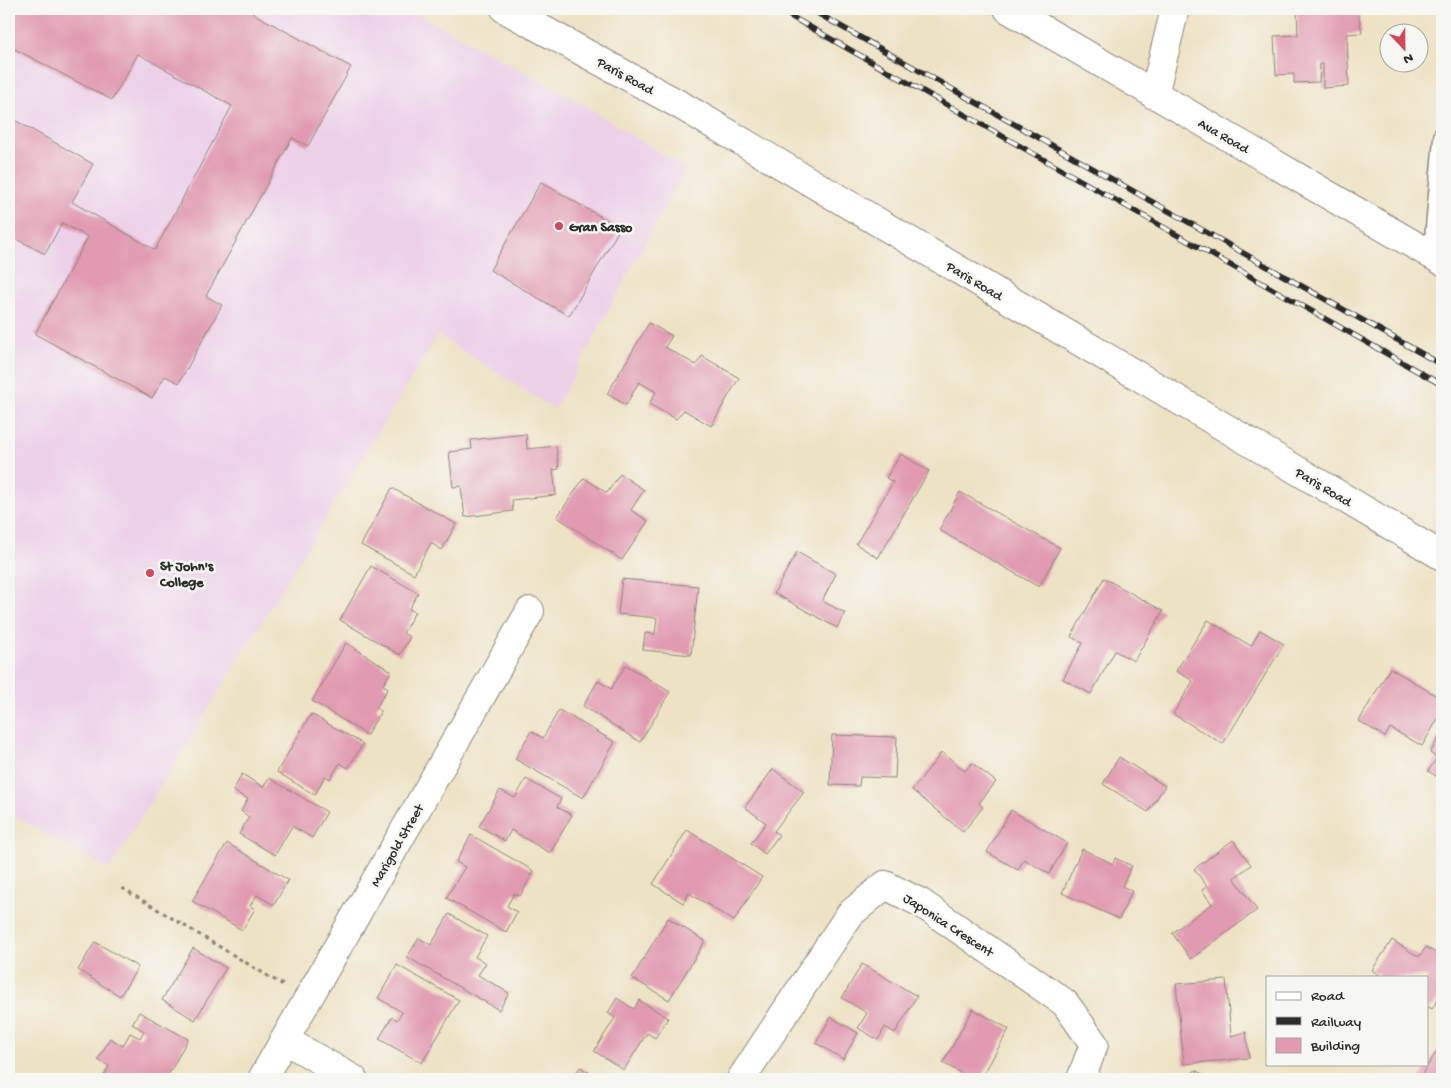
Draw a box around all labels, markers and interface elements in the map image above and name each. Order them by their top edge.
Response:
north arrow [1378,22,1428,72]
text: N [1401,48,1415,67]
street label: Paris Road [592,54,658,101]
street label: Ava Road [1194,116,1253,159]
marker: Gran Sasso [553,220,565,232]
place label: Gran Sasso [569,220,633,237]
street label: Paris Road [942,258,1006,306]
street label: Paris Road [1291,464,1355,512]
place label: St John's College [159,559,214,592]
marker: St John's College [144,567,156,579]
street label: Marigold Street [368,801,429,891]
street label: Japonica Crescent [899,891,997,962]
legend [1266,976,1428,1066]
text: Road [1311,988,1345,1006]
text: Railway [1311,1014,1362,1032]
text: Building [1310,1038,1360,1056]

